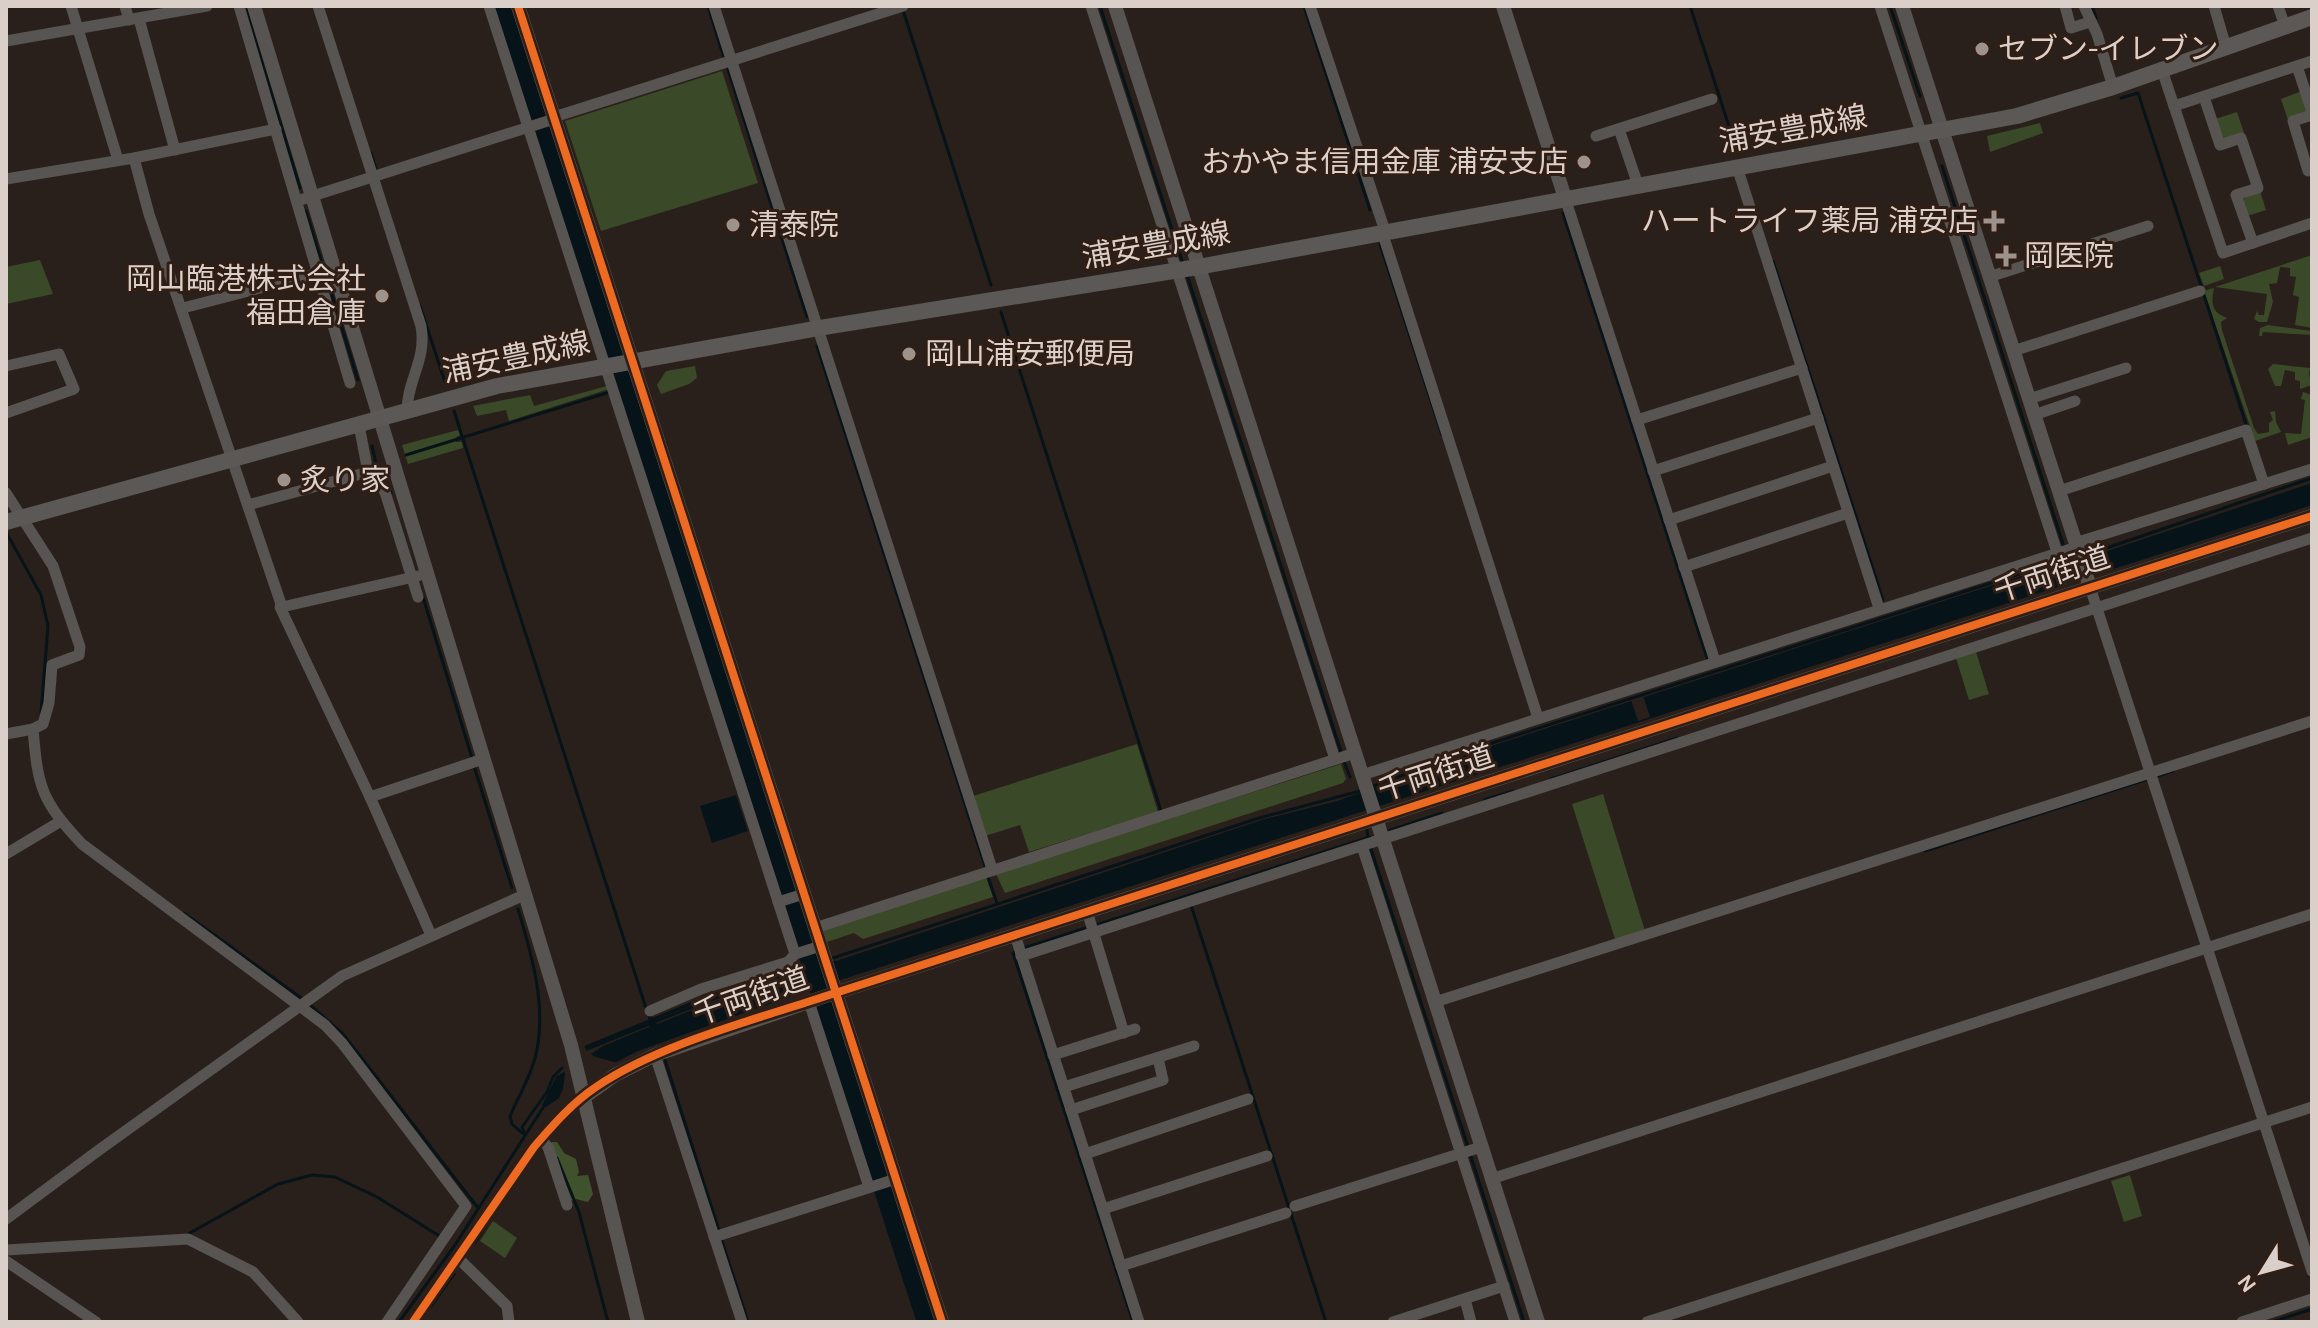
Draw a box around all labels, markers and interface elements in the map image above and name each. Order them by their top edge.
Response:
place label: セブン-イレブン [1998,31,2218,67]
marker: セブン-イレブン [1973,40,1991,58]
street label: 浦安豊成線 [1716,98,1870,160]
place label: おかやま信用金庫 浦安支店 [1201,144,1568,180]
marker: おかやま信用金庫 浦安支店 [1575,153,1593,171]
place label: ハートライフ薬局 浦安店 [1641,203,1978,239]
place label: 清泰院 [749,207,839,243]
marker: ハートライフ薬局 浦安店 [1985,212,2003,230]
street label: 浦安豊成線 [1079,214,1233,276]
marker: 清泰院 [724,216,742,234]
place label: 岡医院 [2024,238,2114,274]
marker: 岡医院 [1995,245,2017,267]
place label: 岡山臨港株式会社 福田倉庫 [126,261,366,331]
marker: 岡山臨港株式会社 福田倉庫 [373,287,391,305]
street label: 浦安豊成線 [439,324,593,390]
place label: 岡山浦安郵便局 [925,336,1135,372]
marker: 岡山浦安郵便局 [900,345,918,363]
place label: 炙り家 [300,462,390,498]
marker: 炙り家 [275,471,293,489]
street label: 千両街道 [1989,538,2115,610]
street label: 千両街道 [1373,737,1499,809]
street label: 千両街道 [688,959,814,1033]
north arrow [2222,1232,2302,1312]
text: N [2232,1269,2262,1298]

